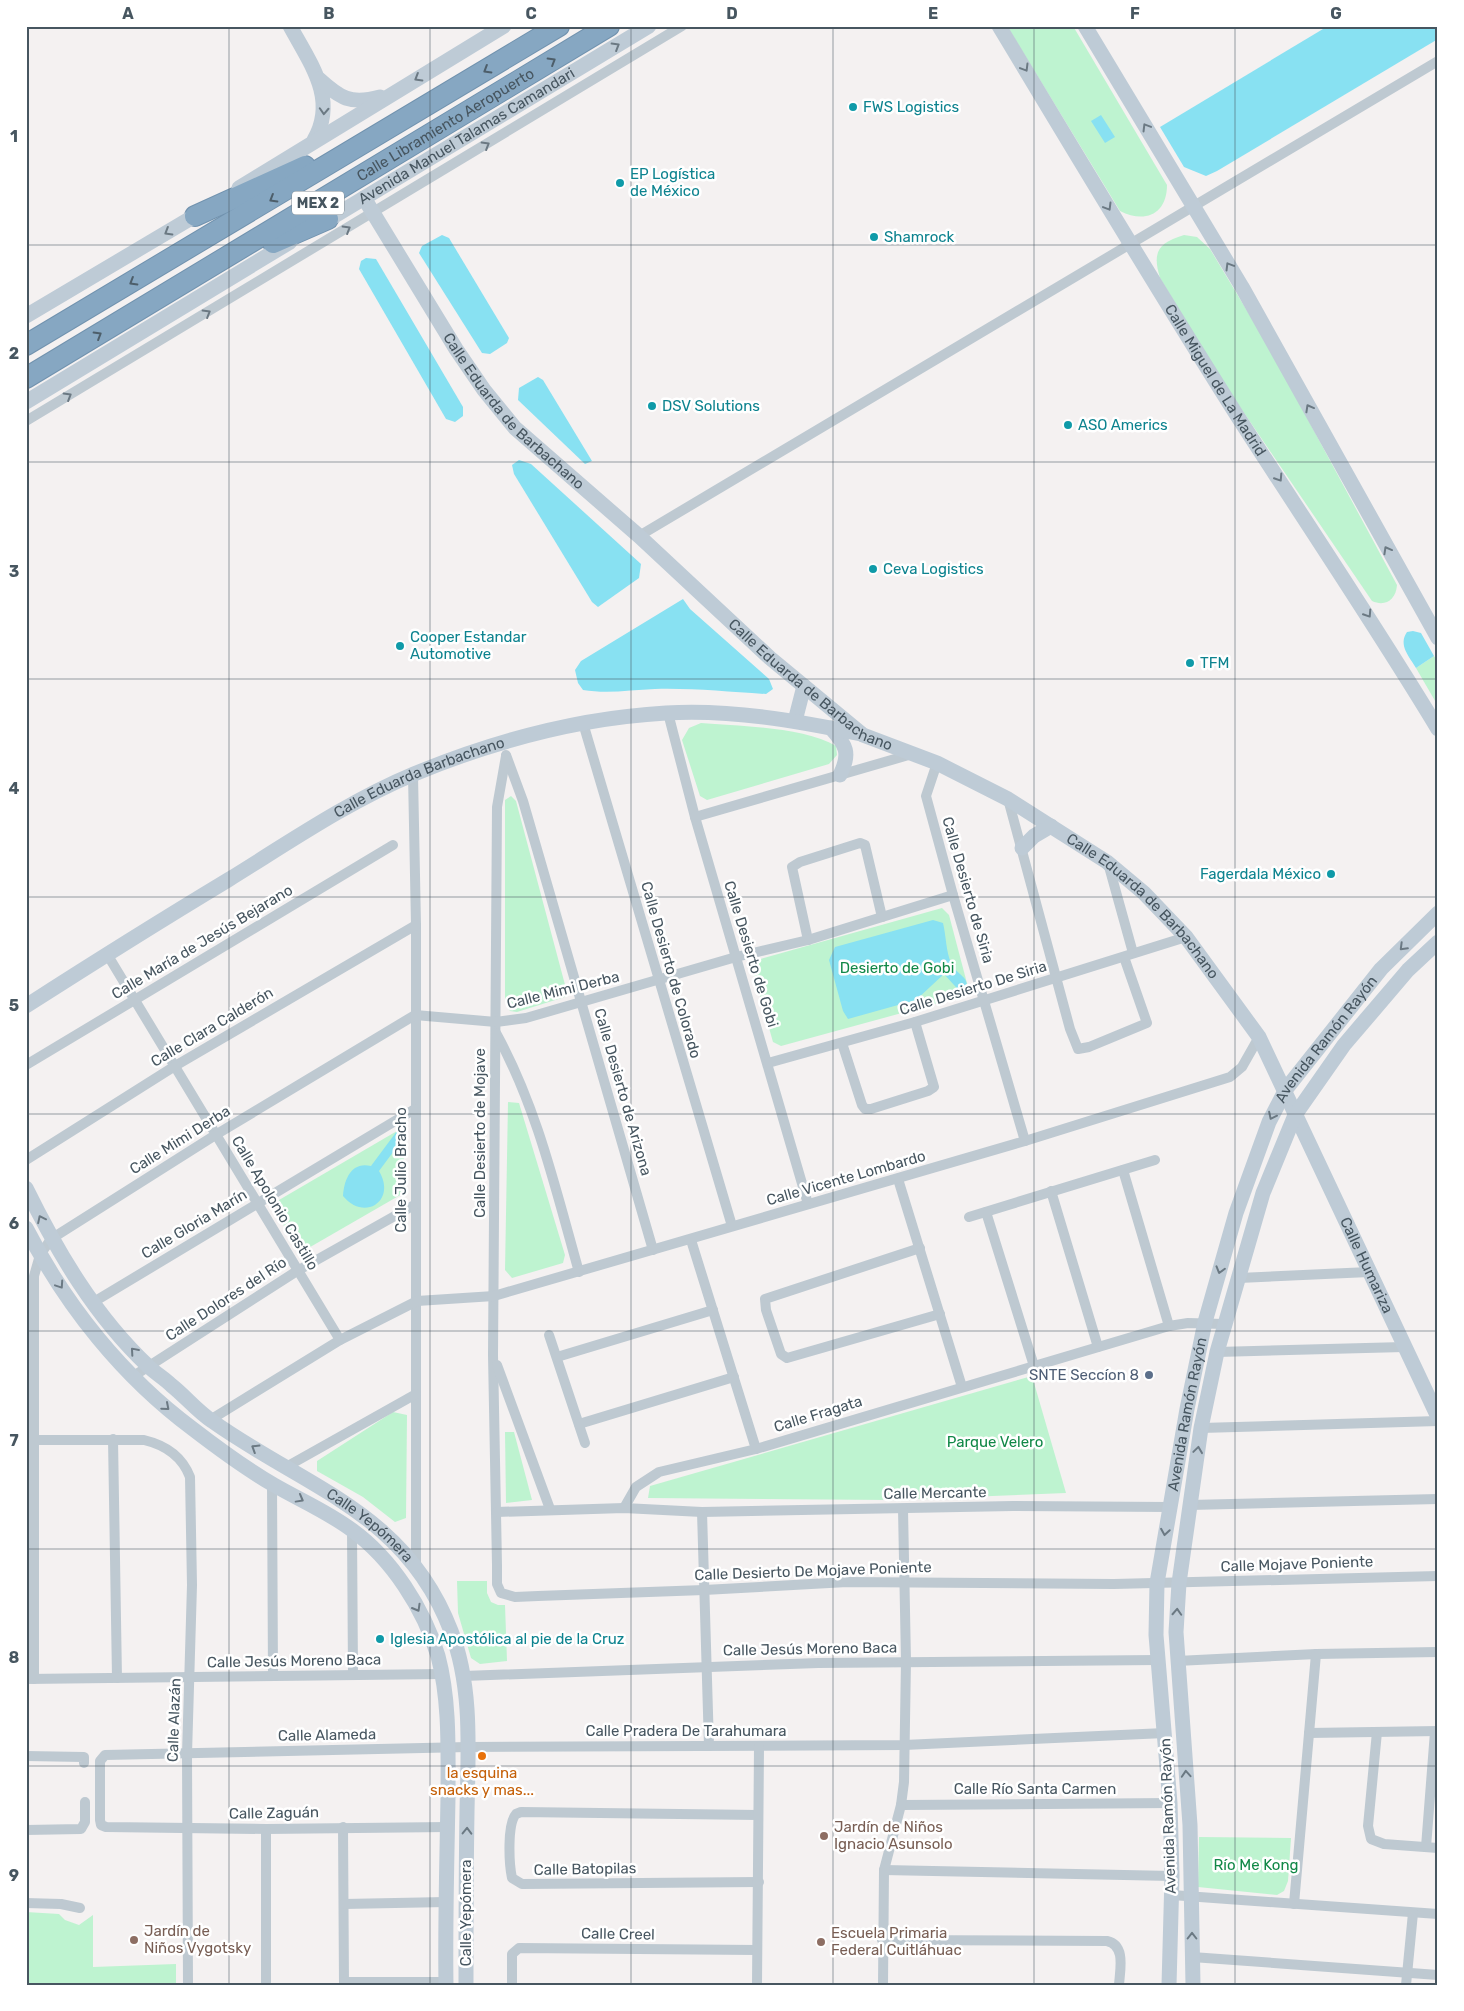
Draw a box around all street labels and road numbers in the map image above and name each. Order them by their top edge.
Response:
street label: Calle Libramiento Aeropuerto [354,64,537,185]
street label: Avenida Manuel Talamas Camandari [355,64,578,208]
road number: MEX 2 [292,192,344,214]
street label: Calle Miguel de La Madrid [1161,301,1270,459]
street label: Calle Eduarda de Barbachano [439,329,588,493]
street label: Calle Eduarda de Barbachano [725,615,895,754]
street label: Calle Eduarda Barbachano [331,733,507,822]
street label: Calle Desierto de Siria [938,815,998,965]
street label: Calle Eduarda de Barbachano [1063,830,1223,982]
street label: Calle Desierto de Colorado [637,879,705,1061]
street label: Calle Desierto de Gobi [720,879,782,1029]
street label: Calle María de Jesús Bejarano [108,881,296,1003]
street label: Calle Desierto De Siria [897,957,1049,1019]
street label: Calle Mimi Derba [505,967,621,1013]
street label: Avenida Ramón Rayón [1271,972,1381,1106]
street label: Calle Clara Calderón [148,983,276,1071]
street label: Calle Desierto de Arizona [590,1006,656,1178]
street label: Calle Desierto de Mojave [471,1048,489,1218]
street label: Calle Mimi Derba [126,1102,234,1178]
street label: Calle Julio Bracho [392,1107,410,1233]
street label: Calle Apolonio Castillo [228,1133,322,1273]
street label: Calle Vicente Lombardo [764,1147,928,1209]
street label: Calle Gloria Marín [138,1185,250,1263]
street label: Calle Humariza [1336,1214,1397,1316]
street label: Calle Dolores del Río [162,1253,290,1345]
street label: Avenida Ramón Rayón [1164,1336,1211,1493]
street label: Calle Fragata [772,1392,864,1436]
street label: Calle Mercante [883,1483,987,1503]
street label: Calle Yepómera [323,1485,417,1566]
street label: Calle Mojave Poniente [1220,1552,1374,1576]
street label: Calle Desierto De Mojave Poniente [694,1558,932,1584]
street label: Calle Jesús Moreno Baca [723,1638,897,1660]
street label: Calle Jesús Moreno Baca [207,1650,381,1672]
street label: Calle Alazán [164,1678,184,1762]
street label: Calle Pradera De Tarahumara [585,1722,787,1740]
street label: Calle Alameda [278,1725,376,1745]
street label: Avenida Ramón Rayón [1156,1738,1180,1894]
street label: Calle Río Santa Carmen [954,1780,1116,1798]
street label: Calle Zaguán [229,1803,319,1823]
street label: Calle Yepómera [457,1859,475,1967]
street label: Calle Batopilas [534,1859,637,1879]
street label: Calle Creel [581,1924,655,1944]

